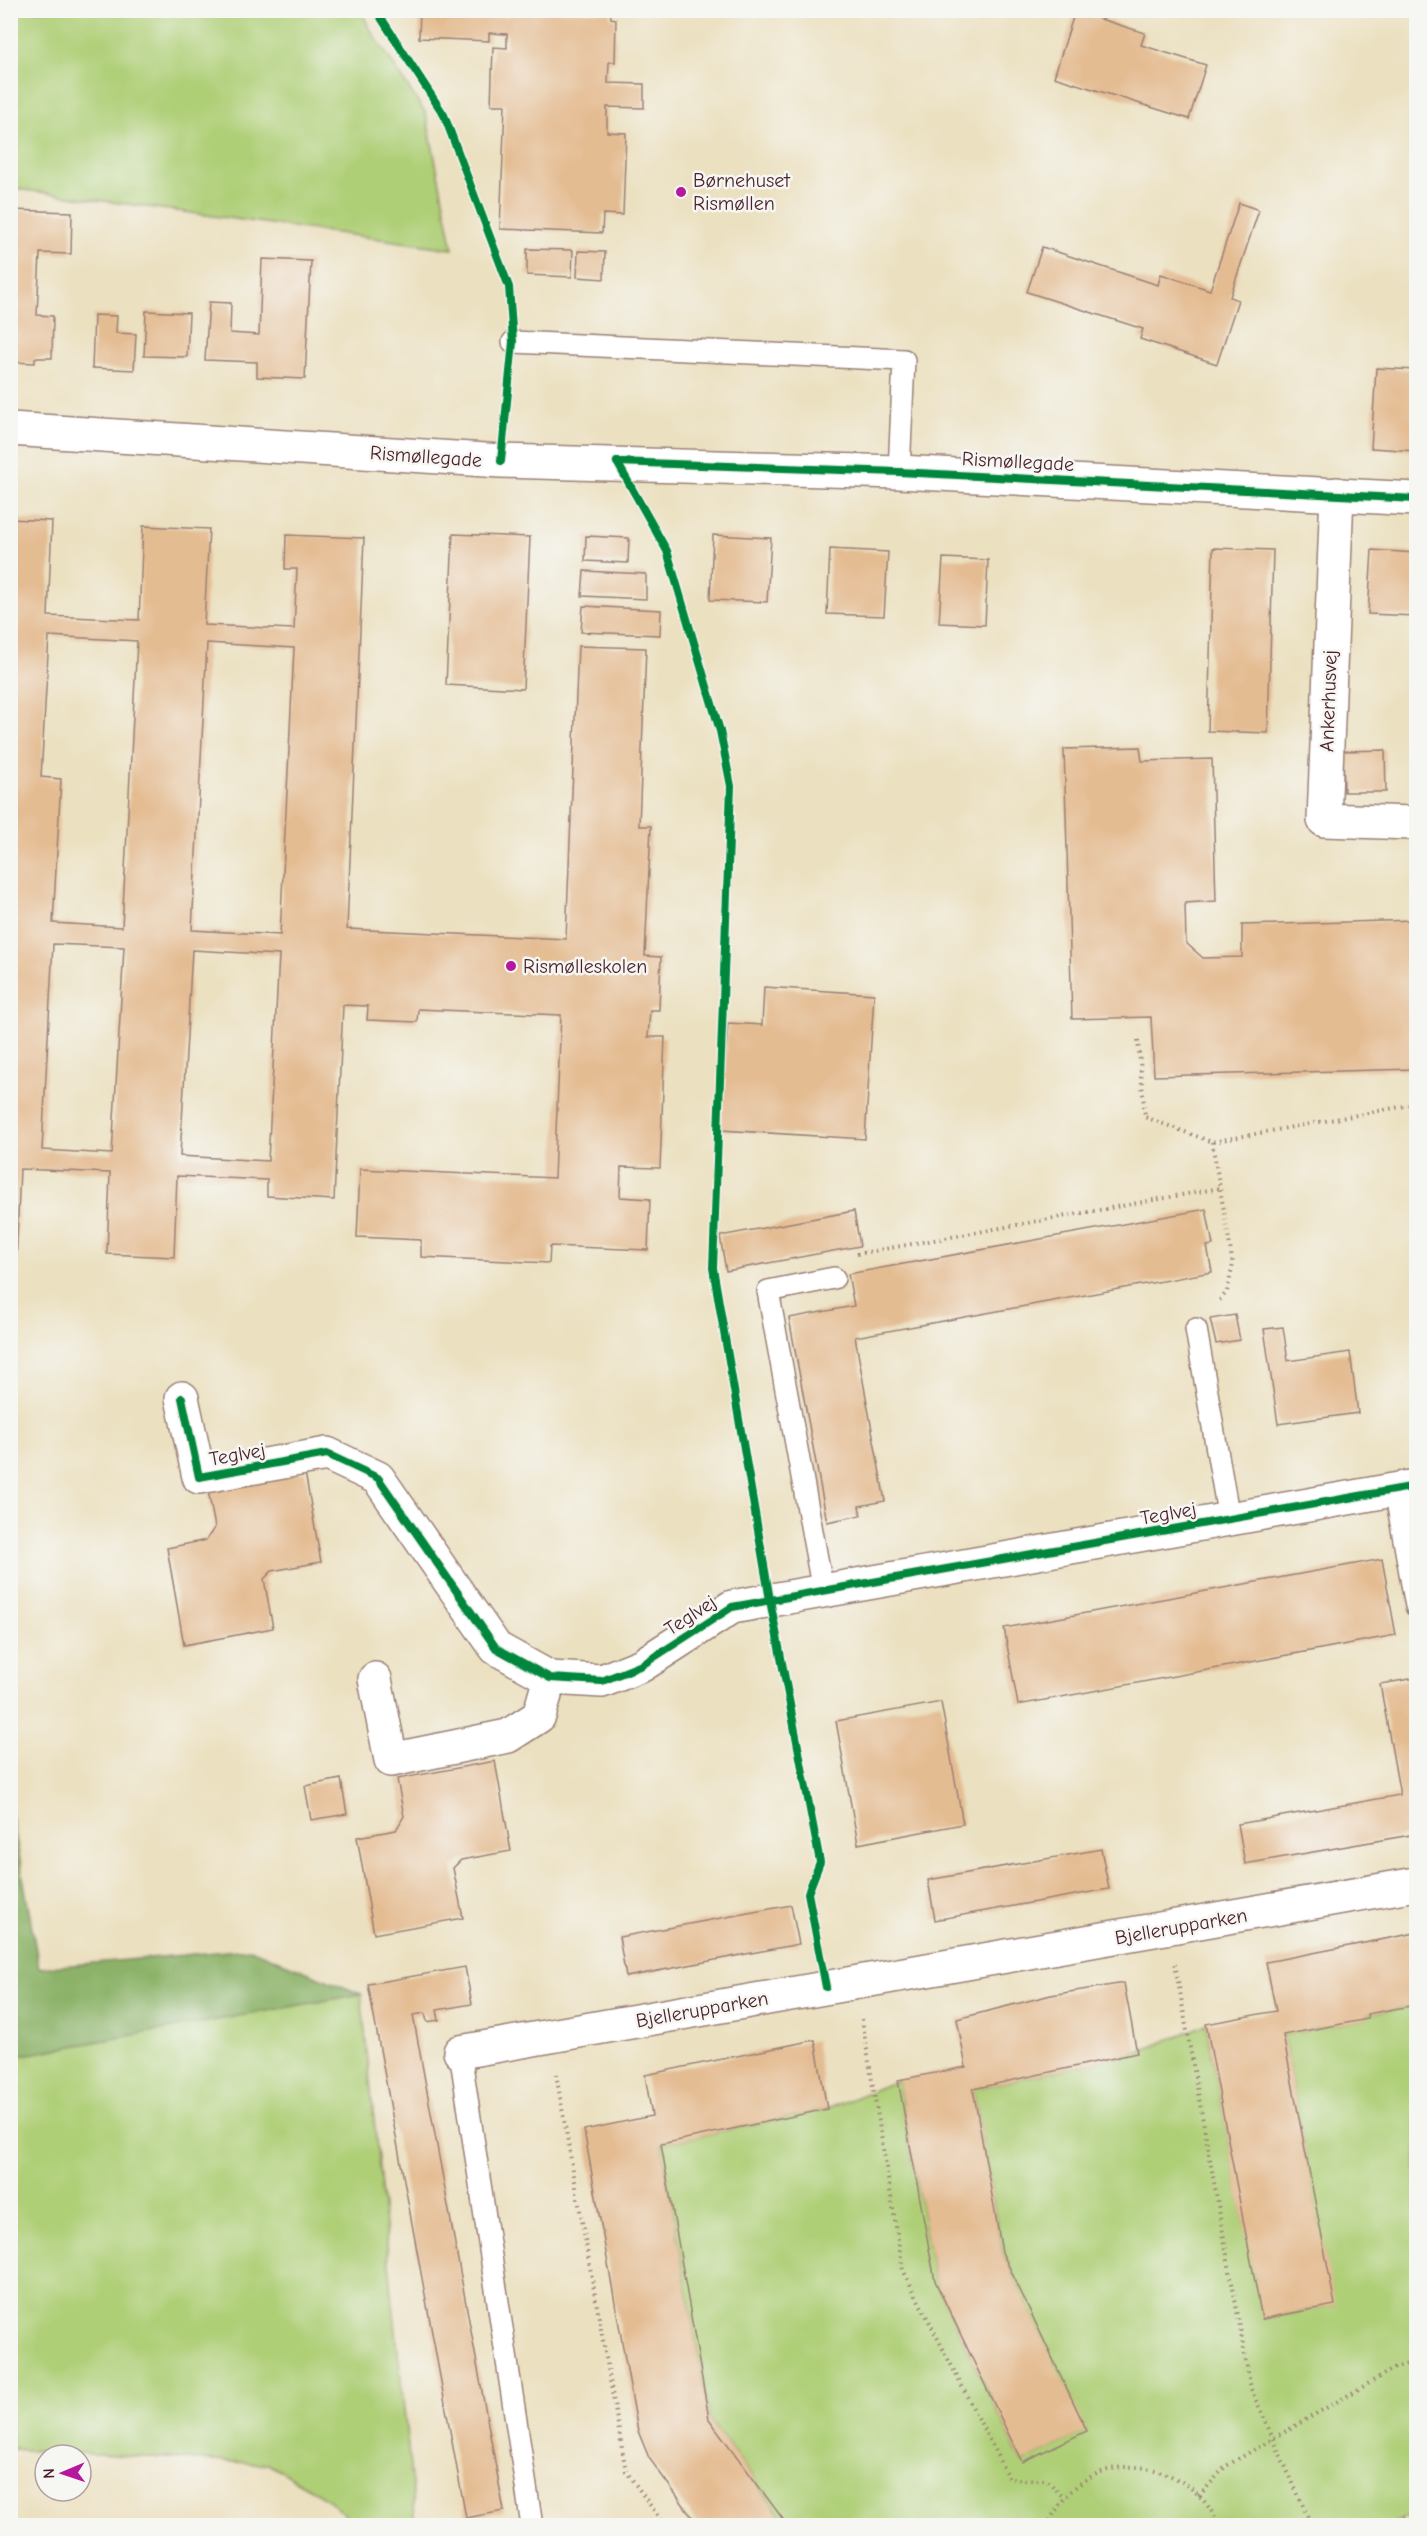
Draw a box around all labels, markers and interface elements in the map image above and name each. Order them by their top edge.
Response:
place label: Børnehuset Rismøllen [693,169,791,215]
marker: Børnehuset Rismøllen [674,185,688,199]
street label: Rismøllegade [369,441,483,472]
street label: Rismøllegade [961,447,1075,476]
street label: Ankerhusvej [1315,650,1342,752]
place label: Rismølleskolen [523,955,647,978]
marker: Rismølleskolen [504,959,518,973]
street label: Teglvej [207,1438,267,1471]
street label: Teglvej [1138,1497,1198,1530]
street label: Teglvej [660,1590,720,1640]
street label: Bjellerupparken [1113,1904,1249,1949]
street label: Bjellerupparken [634,1987,770,2032]
north arrow [33,2443,93,2503]
text: N [40,2468,58,2479]

